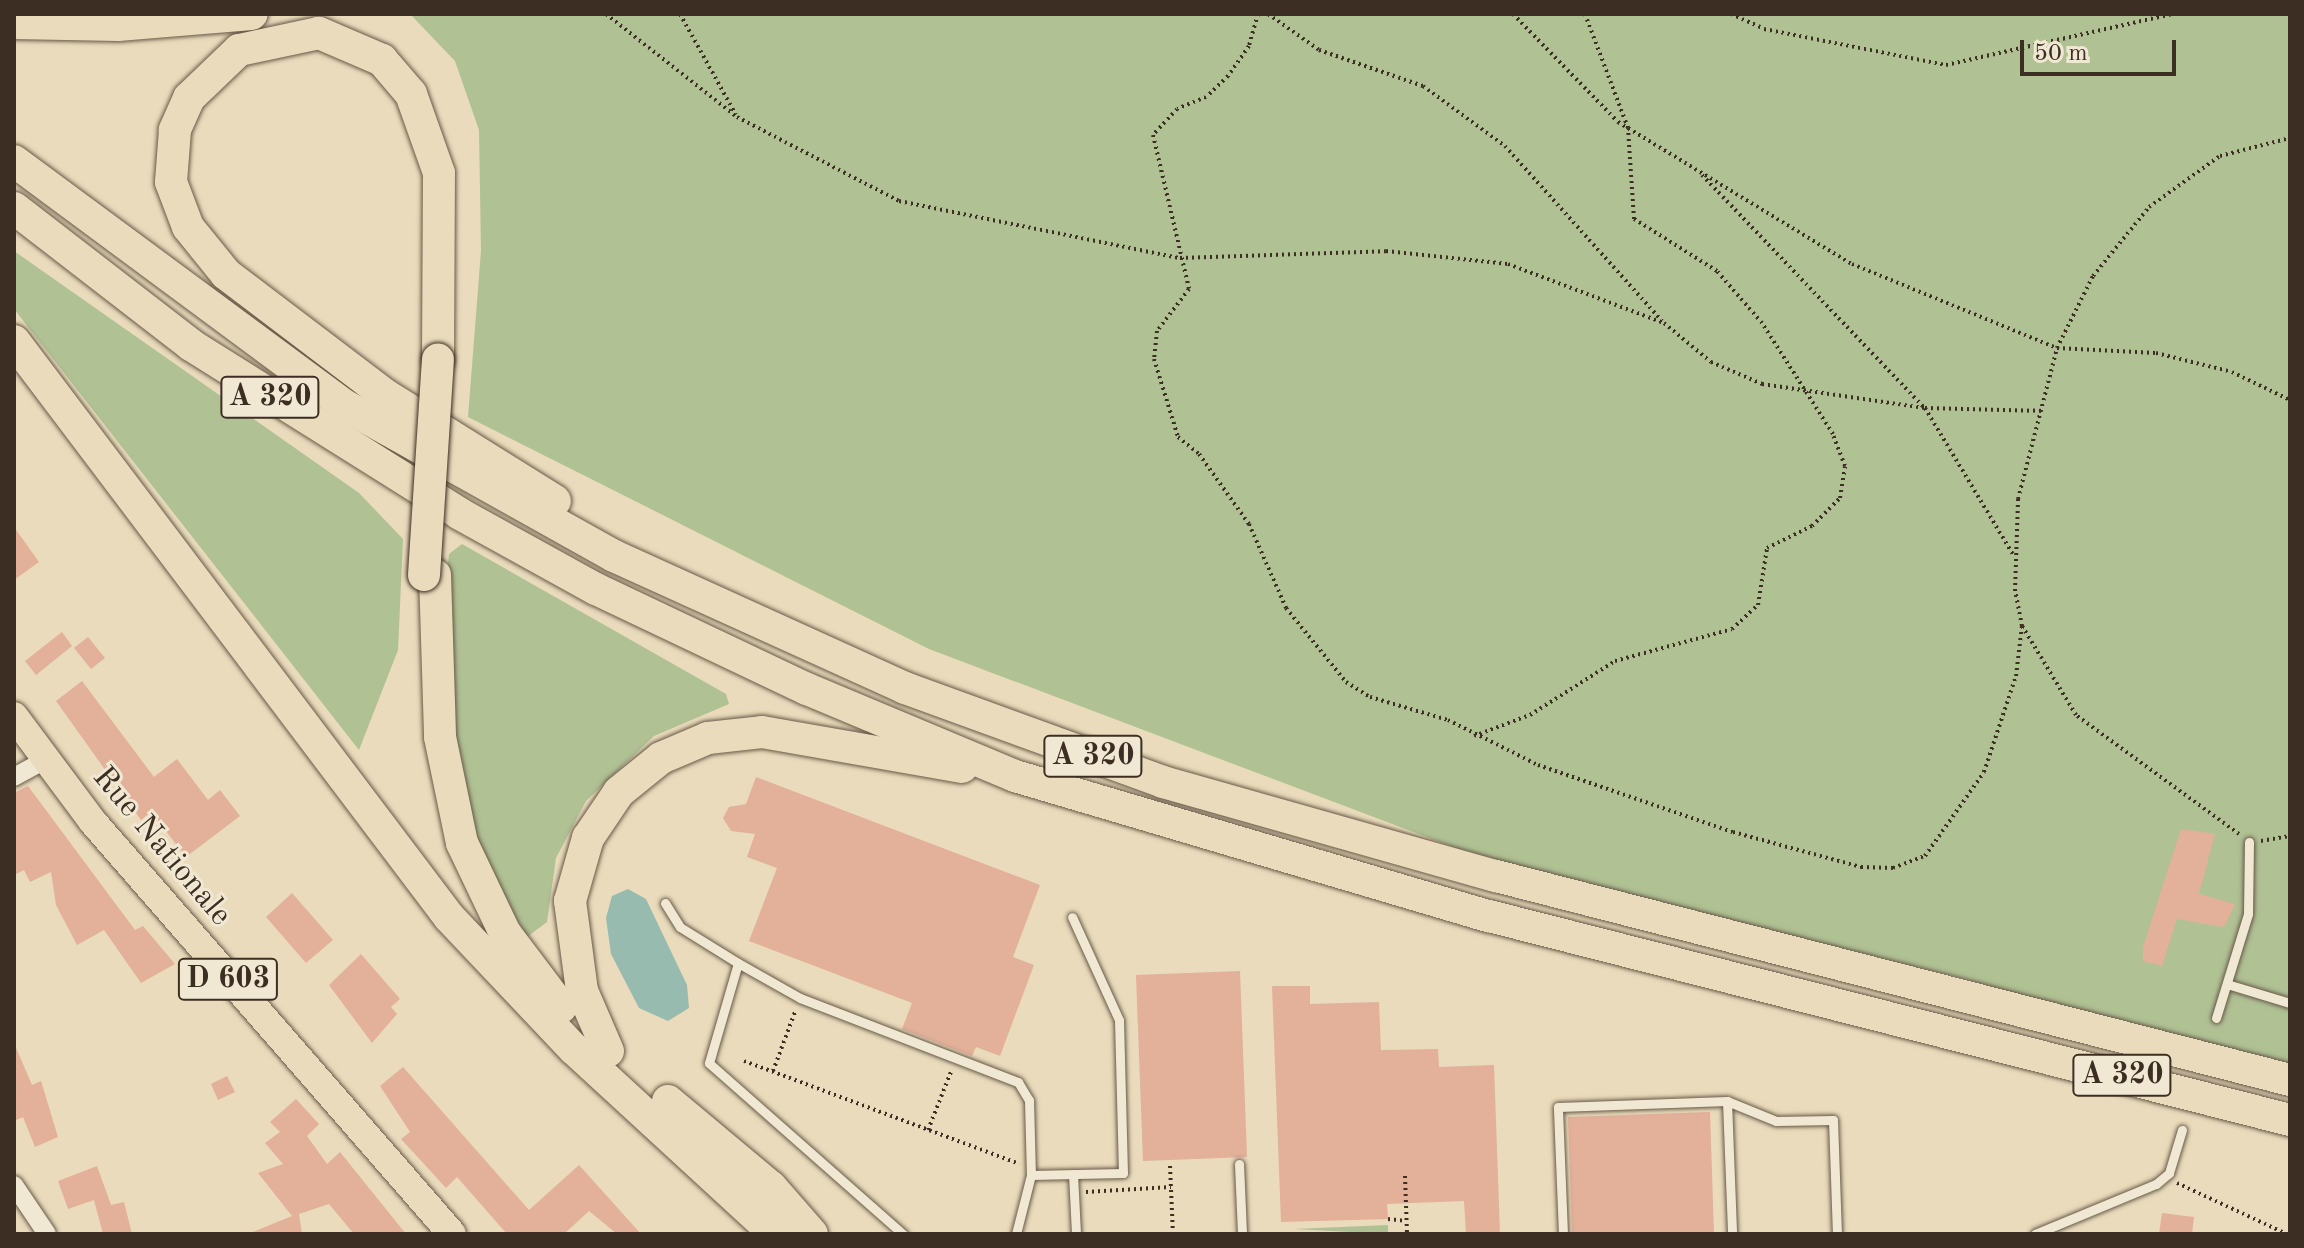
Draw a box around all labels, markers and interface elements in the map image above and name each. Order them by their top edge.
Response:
scale bar [2024,24,2180,74]
text: 50 m [2034,42,2088,66]
road number: A 320 [220,371,320,423]
road number: A 320 [1043,730,1143,782]
street label: Rue Nationale [83,759,239,935]
road number: D 603 [176,953,280,1005]
road number: A 320 [2072,1049,2172,1101]

